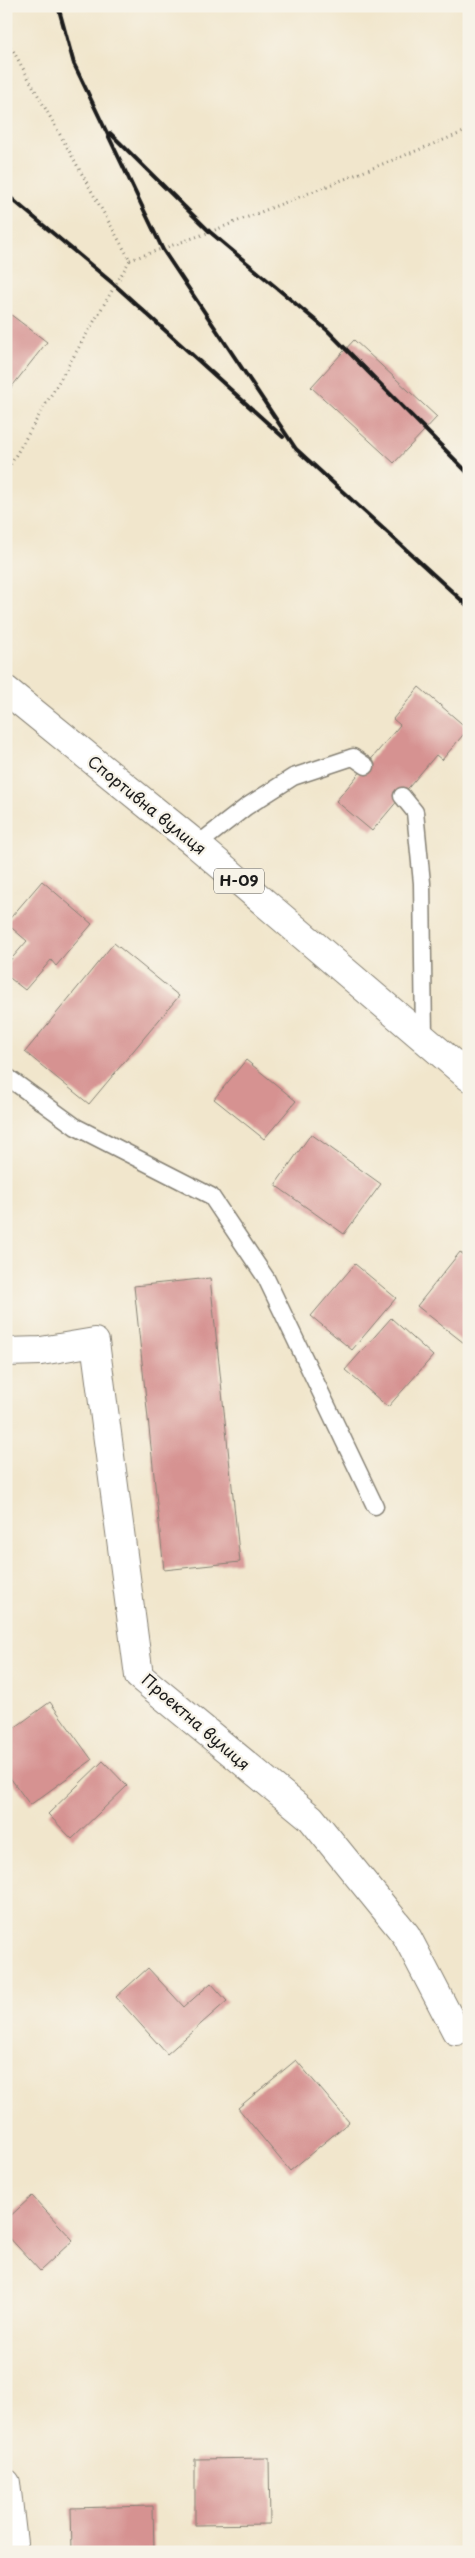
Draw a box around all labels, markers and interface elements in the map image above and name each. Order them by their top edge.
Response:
street label: Спортивна вулиця [83,749,212,860]
road number: Н-09 [214,868,264,894]
street label: Проектна вулиця [137,1667,256,1775]

